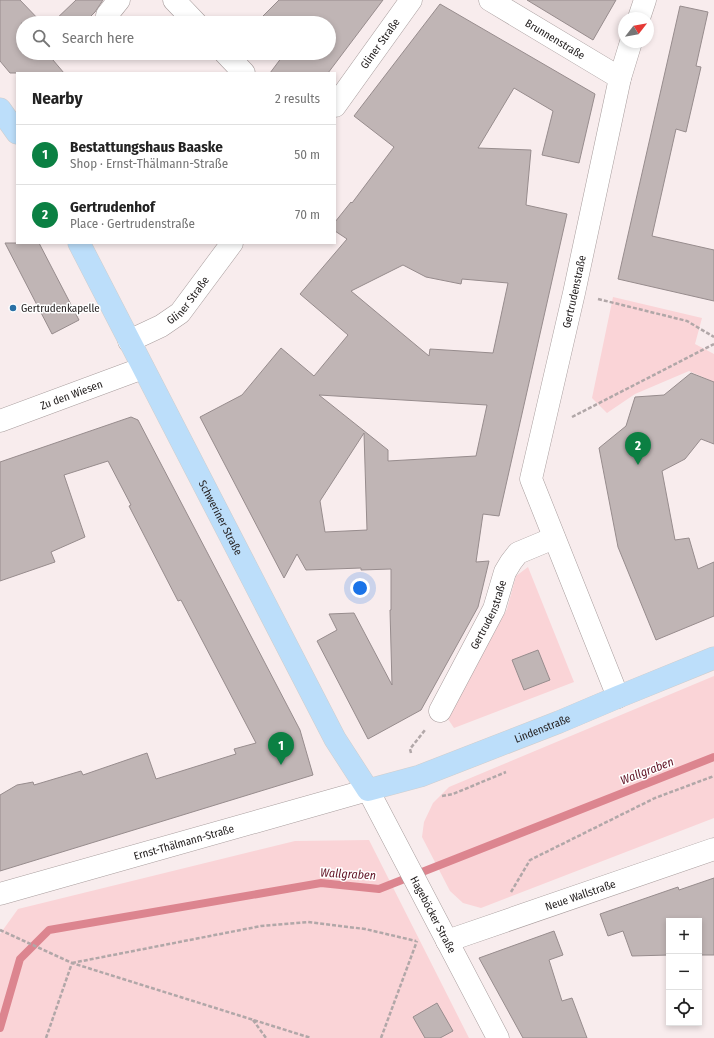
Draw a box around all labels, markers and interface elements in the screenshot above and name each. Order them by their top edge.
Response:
north arrow [618,12,654,48]
search box [16,16,336,60]
street label: Gliner Straße [357,16,402,71]
street label: Brunnenstraße [523,16,587,62]
icon: search [30,27,52,49]
text: Search here [62,29,134,47]
text: Nearby [32,88,83,109]
text: 2 results [275,91,320,106]
text: Bestattungshaus Baaske [70,138,223,156]
text: 1 [42,147,48,162]
text: 50 m [294,147,320,162]
text: Shop · Ernst-Thälmann-Straße [70,156,228,171]
text: Gertrudenhof [70,198,155,216]
text: 2 [42,207,48,222]
text: 70 m [295,207,320,222]
text: Place · Gertrudenstraße [70,216,195,231]
street label: Gertrudenstraße [560,254,588,329]
street label: Gliner Straße [164,274,212,327]
place label: Gertrudenkapelle [21,302,100,315]
marker: Gertrudenkapelle [8,303,18,313]
street label: Zu den Wiesen [38,377,104,412]
pin: 2 [625,432,651,465]
street label: Schweriner Straße [196,478,245,557]
your location [350,578,370,598]
street label: Gertrudenstraße [467,579,509,652]
street label: Lindenstraße [512,711,572,745]
pin: 1 [268,732,294,765]
water label: Wallgraben [618,754,676,788]
street label: Ernst-Thälmann-Straße [132,822,235,862]
water label: Wallgraben [320,866,376,882]
street label: Hageböcker Straße [408,874,459,955]
street label: Neue Wallstraße [543,877,617,913]
map controls [666,918,702,1026]
button: + [666,918,702,954]
button: − [666,954,702,990]
button: locate [666,990,702,1026]

